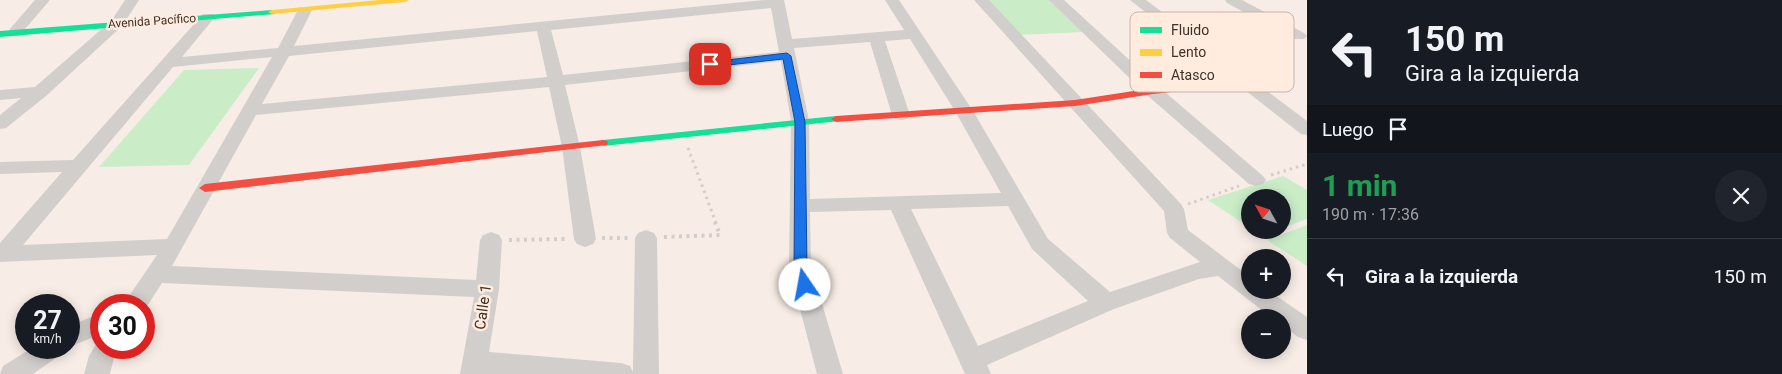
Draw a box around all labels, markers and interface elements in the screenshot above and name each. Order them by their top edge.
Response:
street label: Avenida Pacífico [107,11,197,31]
legend [1130,12,1294,92]
text: 150 m [1405,19,1504,60]
icon: left [1322,20,1387,85]
text: Fluido [1171,22,1209,38]
pin [689,43,731,85]
text: Lento [1171,44,1206,60]
icon: arrive [696,50,724,78]
text: Gira a la izquierda [1405,61,1579,86]
text: Atasco [1171,67,1215,83]
icon: arrive [1384,115,1412,143]
text: Luego [1322,118,1374,141]
text: 1 min [1322,168,1397,203]
button: close [1715,170,1767,222]
north arrow [1241,189,1291,239]
map controls [1241,189,1291,359]
text: 190 m · 17:36 [1322,205,1419,224]
button: + [1241,249,1291,299]
position arrow [778,258,830,310]
icon: left [1322,262,1350,290]
text: Gira a la izquierda [1365,265,1518,288]
text: 150 m [1714,265,1767,288]
street label: Calle 1 [471,283,495,331]
speed limit sign: 30 [90,294,155,359]
text: 27 [33,306,62,335]
button: − [1241,309,1291,359]
text: km/h [33,332,62,346]

